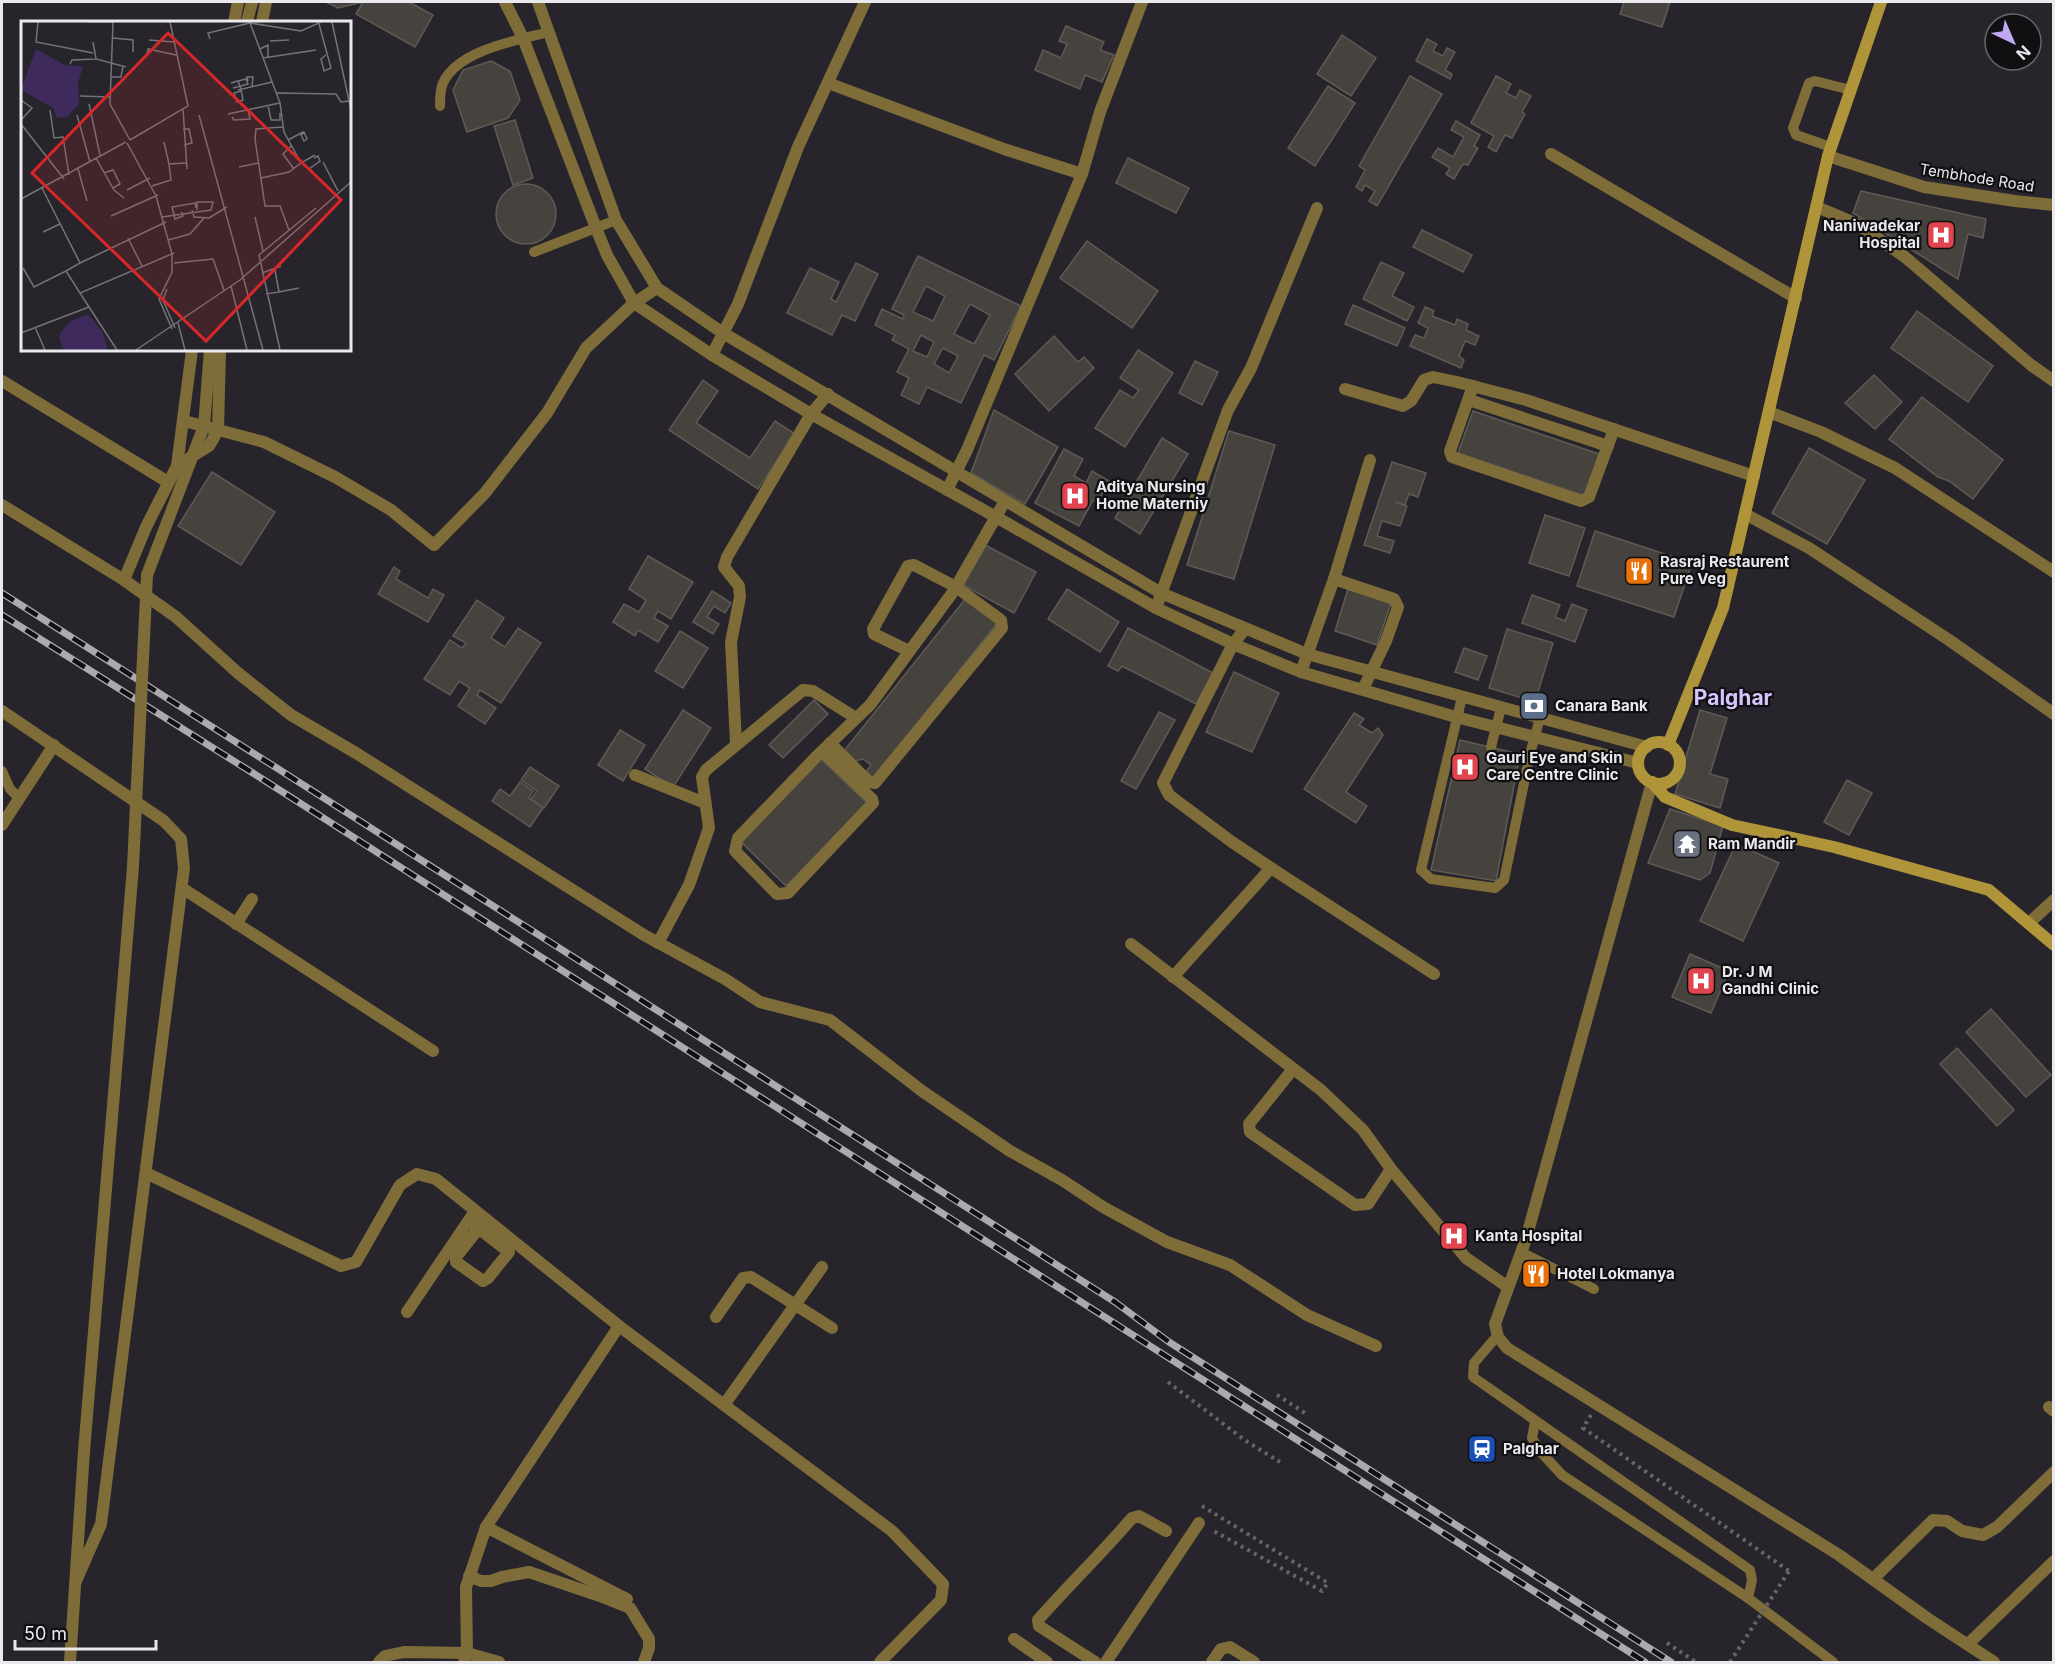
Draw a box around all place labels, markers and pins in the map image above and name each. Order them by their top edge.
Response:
place label: Naniwadekar Hospital [1823,216,1920,252]
hospital icon: Naniwadekar Hospital [1925,219,1957,251]
place label: Aditya Nursing Home Materniy [1096,477,1208,513]
hospital icon: Aditya Nursing Home Materniy [1059,480,1091,512]
place label: Rasraj Restaurent Pure Veg [1660,552,1790,588]
restaurant icon: Rasraj Restaurent Pure Veg [1623,555,1655,587]
bank icon: Canara Bank [1518,690,1550,722]
place label: Canara Bank [1555,696,1648,715]
place label: Gauri Eye and Skin Care Centre Clinic [1486,748,1622,784]
hospital icon: Gauri Eye and Skin Care Centre Clinic [1449,751,1481,783]
temple icon: Ram Mandir [1671,828,1703,860]
place label: Ram Mandir [1708,834,1795,853]
place label: Dr. J M Gandhi Clinic [1722,962,1819,998]
hospital icon: Dr. J M Gandhi Clinic [1685,965,1717,997]
hospital icon: Kanta Hospital [1438,1220,1470,1252]
place label: Kanta Hospital [1475,1226,1582,1245]
restaurant icon: Hotel Lokmanya [1520,1258,1552,1290]
place label: Hotel Lokmanya [1557,1264,1675,1283]
station icon: Palghar [1466,1433,1498,1465]
place label: Palghar [1503,1439,1559,1458]

